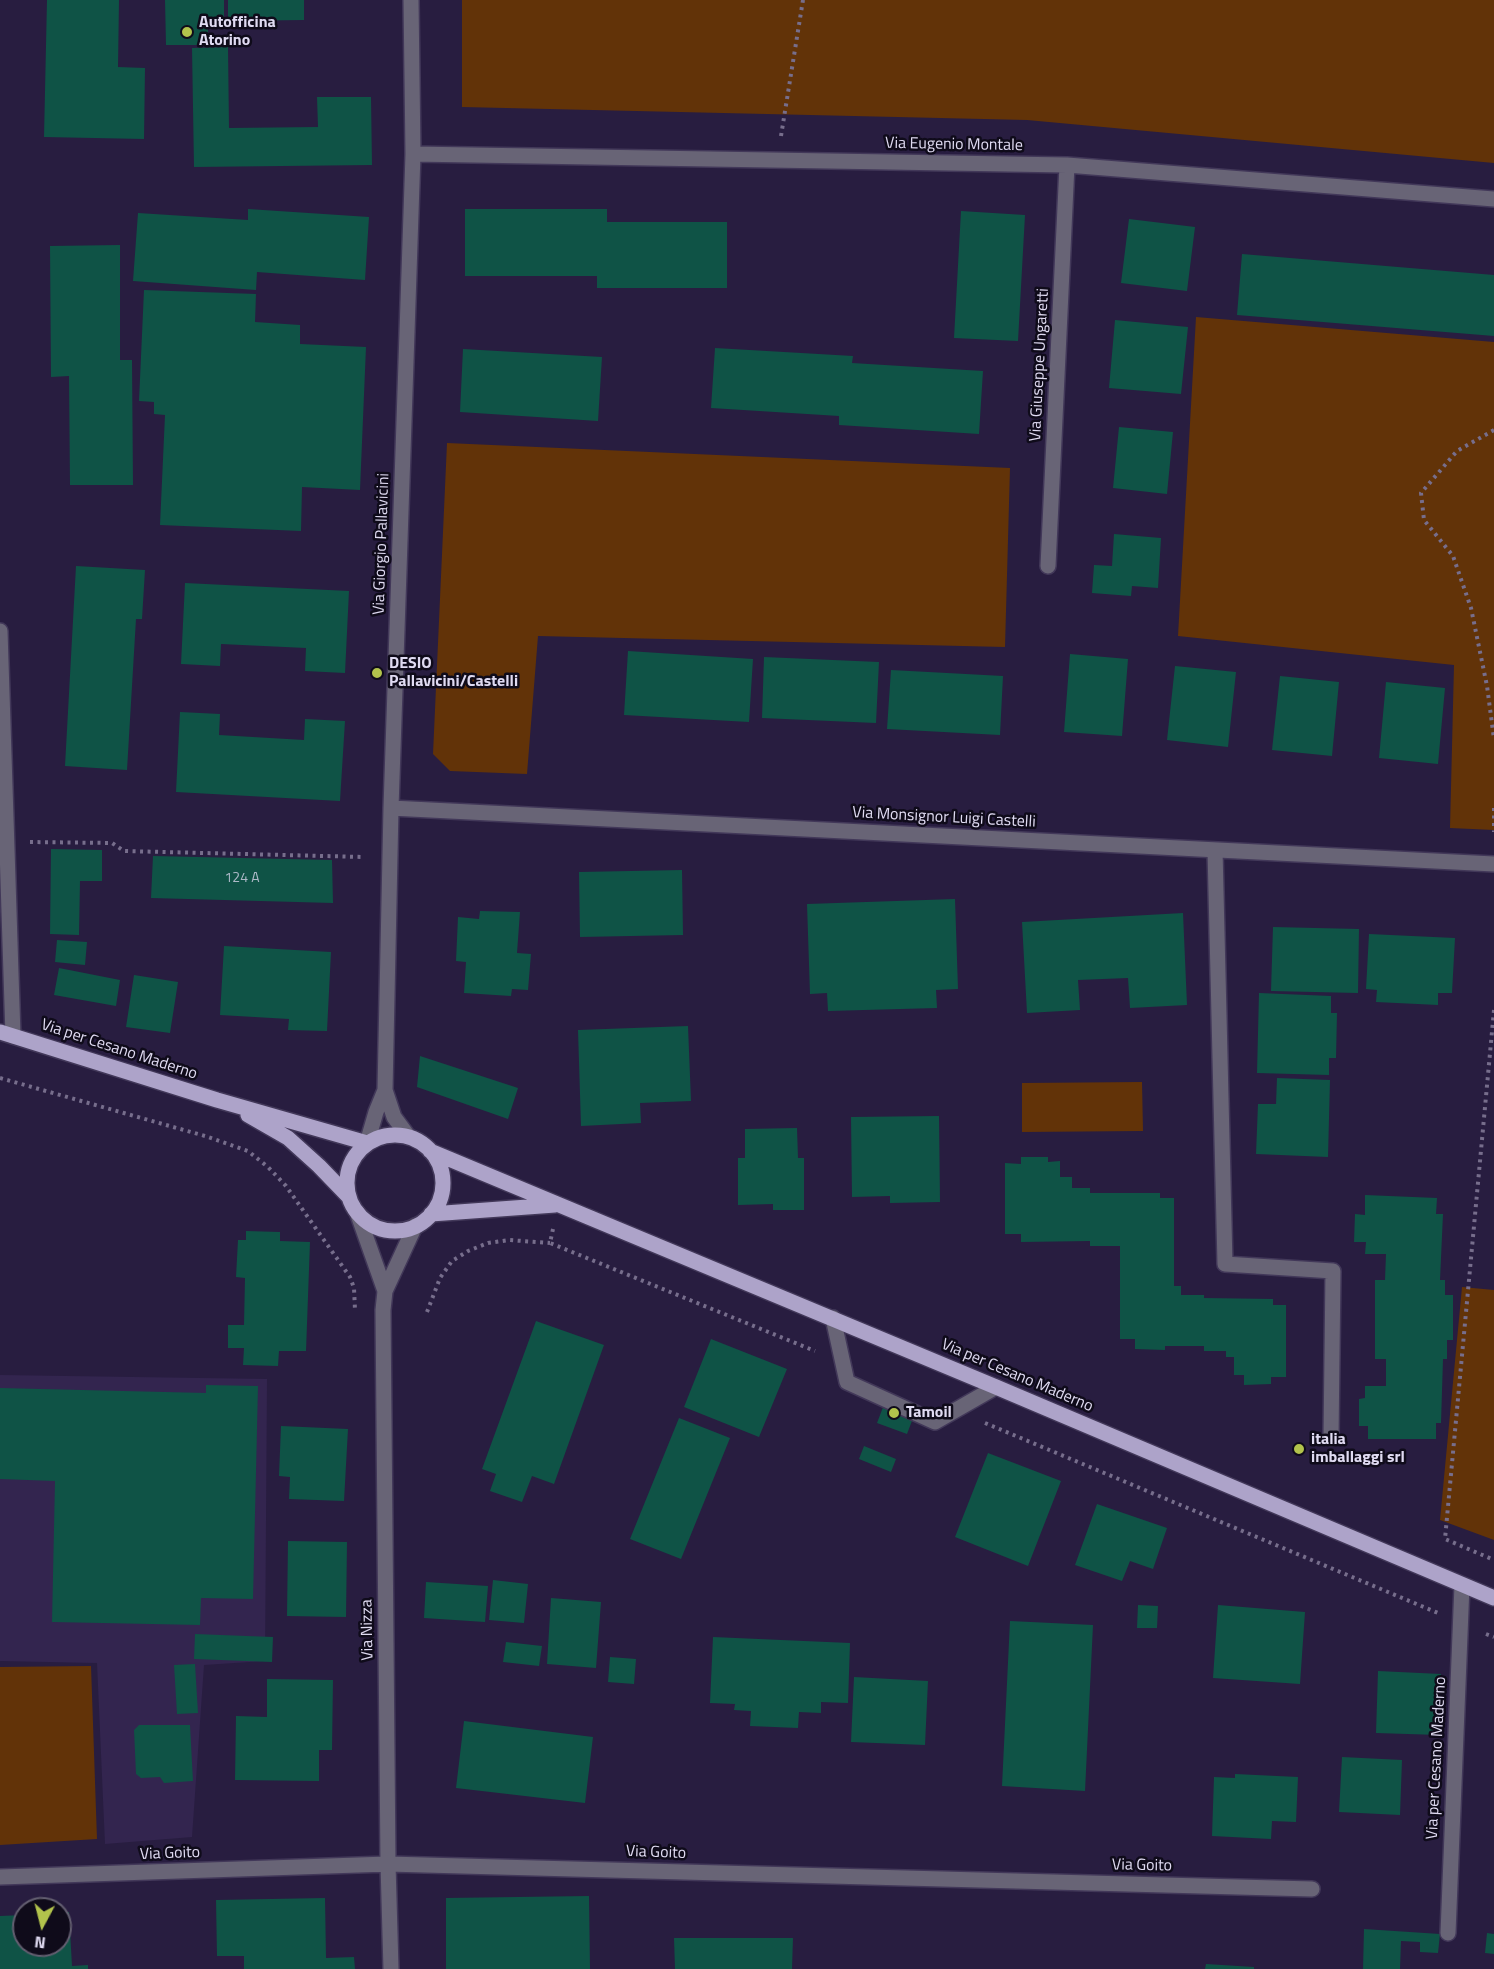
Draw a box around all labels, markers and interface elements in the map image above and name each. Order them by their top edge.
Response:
place label: Autofficina Atorino [199,13,276,51]
marker: Autofficina Atorino [180,25,194,39]
street label: Via Eugenio Montale [885,134,1023,156]
street label: Via Giuseppe Ungaretti [1026,288,1054,442]
street label: Via Giorgio Pallavicini [370,473,394,615]
place label: DESIO Pallavicini/Castelli [389,654,518,692]
marker: DESIO Pallavicini/Castelli [370,666,384,680]
street label: Via Monsignor Luigi Castelli [852,804,1036,832]
house number: 124 A [225,871,259,887]
street label: Via per Cesano Maderno [38,1016,200,1084]
street label: Via per Cesano Maderno [938,1335,1096,1417]
place label: Tamoil [906,1403,952,1423]
marker: Tamoil [887,1406,901,1420]
place label: italia imballaggi srl [1311,1430,1405,1468]
marker: italia imballaggi srl [1292,1442,1306,1456]
street label: Via Nizza [358,1599,378,1661]
street label: Via per Cesano Maderno [1423,1676,1451,1840]
street label: Via Goito [626,1842,686,1864]
street label: Via Goito [140,1843,200,1865]
street label: Via Goito [1112,1856,1172,1876]
north arrow [12,1897,72,1957]
text: N [33,1930,47,1955]

